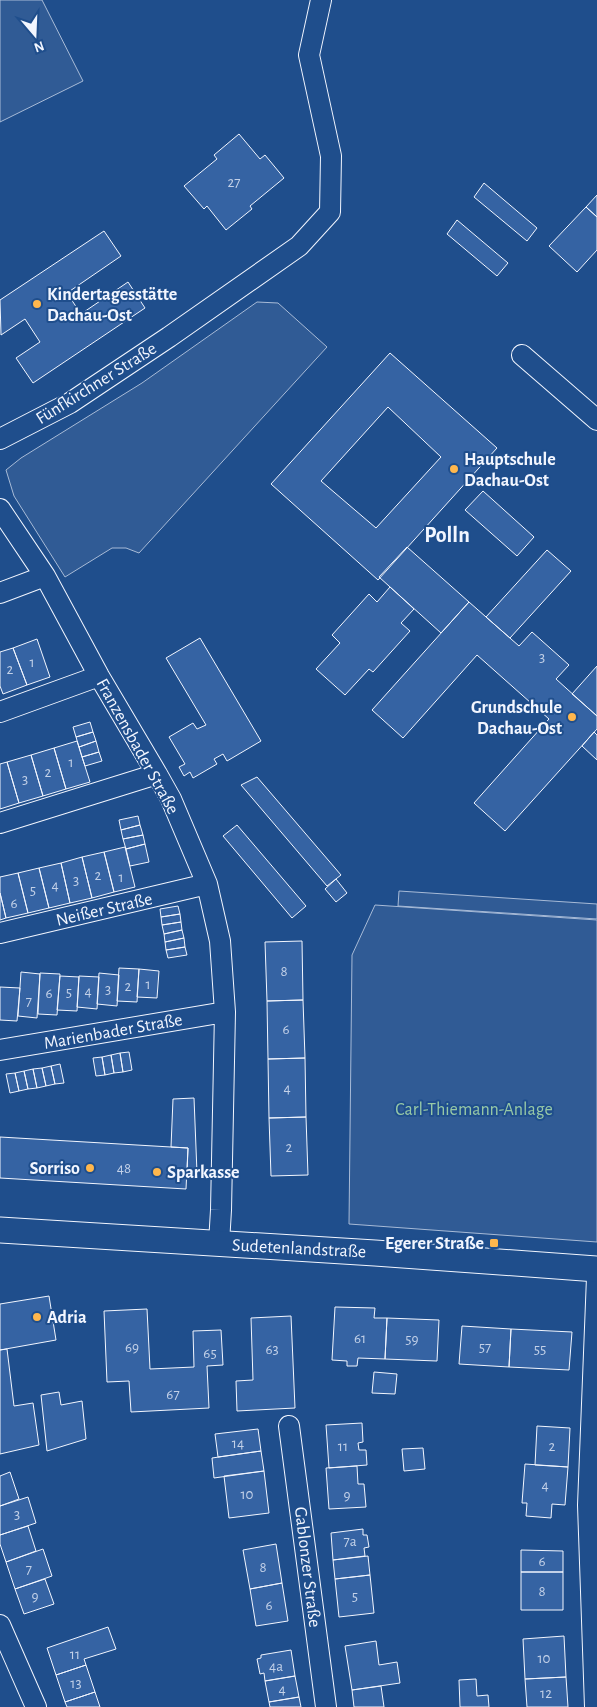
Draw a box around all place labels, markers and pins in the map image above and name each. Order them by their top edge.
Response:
place label: Kindertagesstätte Dachau-Ost [47,286,177,325]
marker: Kindertagesstätte Dachau-Ost [31,298,43,310]
place label: Hauptschule Dachau-Ost [464,451,556,490]
marker: Hauptschule Dachau-Ost [448,463,460,475]
place label: Grundschule Dachau-Ost [471,699,562,738]
marker: Grundschule Dachau-Ost [566,711,578,723]
place label: Sorriso [30,1160,80,1178]
marker: Sorriso [84,1162,96,1174]
place label: Sparkasse [167,1164,240,1182]
marker: Sparkasse [151,1166,163,1178]
place label: Egerer Straße [385,1235,484,1253]
marker: Egerer Straße [488,1237,500,1249]
place label: Adria [47,1309,87,1327]
marker: Adria [31,1311,43,1323]

